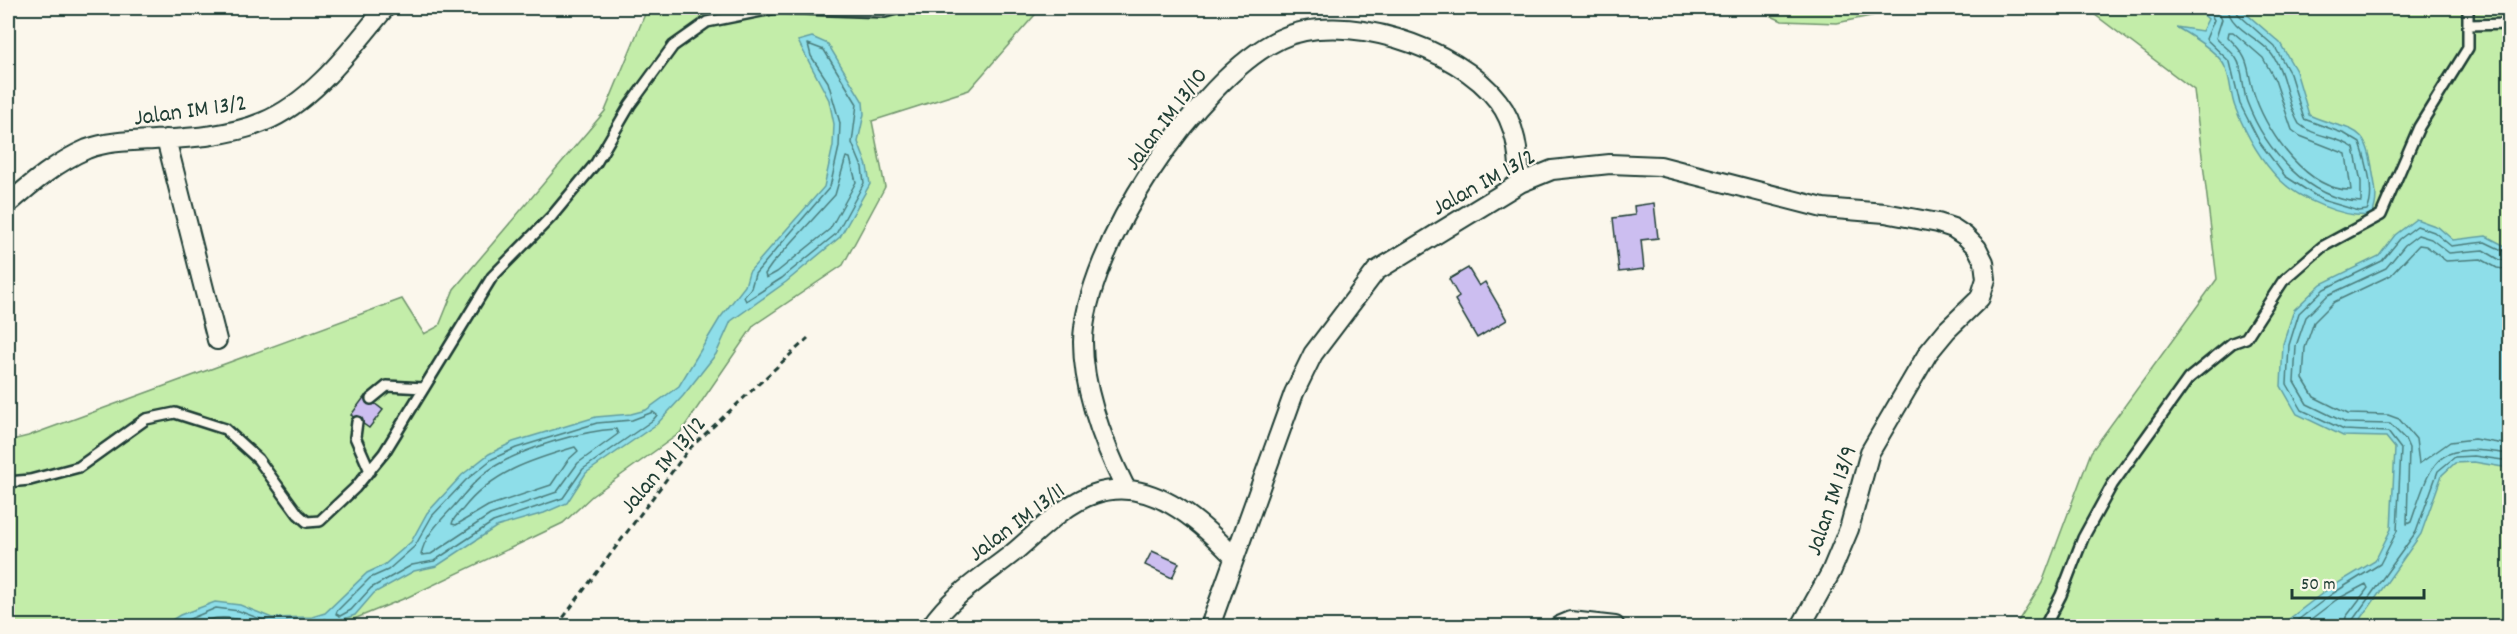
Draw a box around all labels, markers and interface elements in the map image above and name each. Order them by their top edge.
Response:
street label: Jalan IM 13/10 [1117,61,1218,179]
street label: Jalan IM 13/2 [132,87,249,137]
street label: Jalan IM 13/2 [1426,141,1542,226]
street label: Jalan IM 13/12 [613,409,716,522]
street label: Jalan IM 13/9 [1798,441,1868,561]
street label: Jalan IM 13/11 [962,476,1073,571]
scale bar [2292,562,2424,600]
text: 50 m [2301,573,2336,598]

